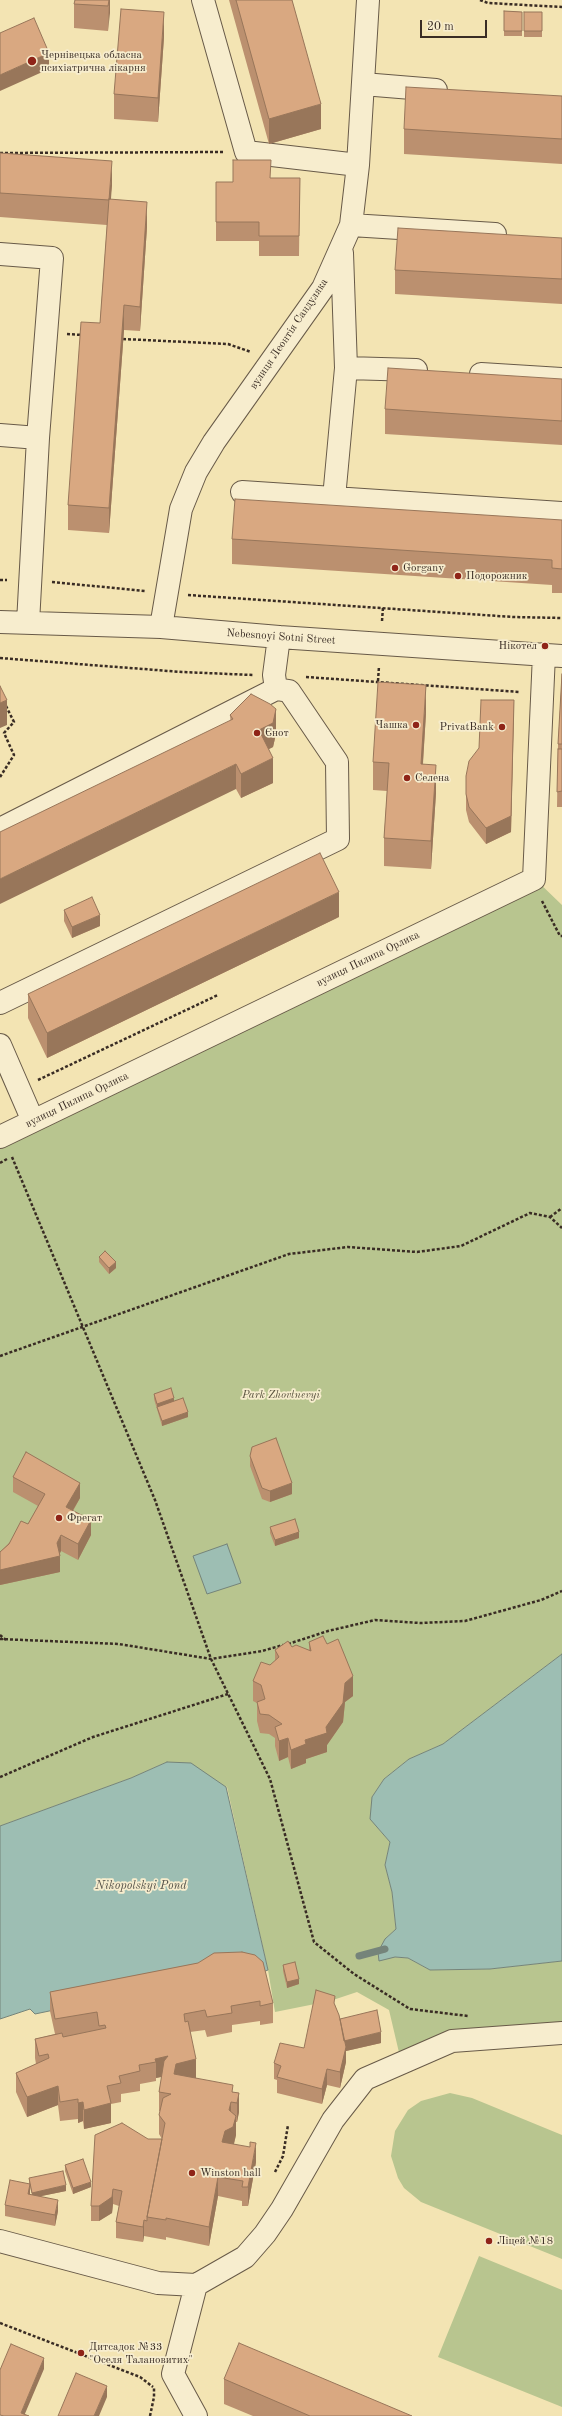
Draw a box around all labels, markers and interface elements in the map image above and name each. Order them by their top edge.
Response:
scale bar [422,12,489,38]
text: 20 m [427,21,454,33]
place label: Чернівецька обласна психіатрична лікарня [41,48,146,74]
marker: Чернівецька обласна психіатрична лікарня [26,55,38,67]
street label: вулиця Леонтія Сандуляка [247,276,331,392]
place label: Gorgany [403,561,444,575]
marker: Gorgany [390,563,400,573]
place label: Подорожник [466,569,527,583]
marker: Подорожник [453,571,463,581]
street label: Nebesnoyi Sotni Street [226,627,336,647]
place label: Нікотел [499,639,537,653]
marker: Нікотел [540,641,550,651]
place label: Чашка [375,718,408,732]
marker: Чашка [411,720,421,730]
place label: PrivatBank [440,720,494,734]
marker: PrivatBank [497,722,507,732]
place label: Єнот [265,726,289,740]
marker: Єнот [252,728,262,738]
place label: Селена [415,771,449,785]
marker: Селена [402,773,412,783]
street label: вулиця Пилипа Орлика [314,928,422,990]
street label: вулиця Пилипа Орлика [23,1069,131,1131]
park label: Park Zhovtnevyi [242,1388,320,1402]
place label: Фрегат [67,1511,102,1525]
marker: Фрегат [54,1513,64,1523]
water label: Nikopolskyi Pond [95,1879,187,1893]
place label: Winston hall [200,2166,261,2180]
marker: Winston hall [187,2168,197,2178]
place label: Ліцей №18 [497,2234,553,2248]
marker: Ліцей №18 [484,2236,494,2246]
place label: Дитсадок №33 "Оселя Талановитих" [89,2340,193,2366]
marker: Дитсадок №33 "Оселя Талановитих" [76,2348,86,2358]

